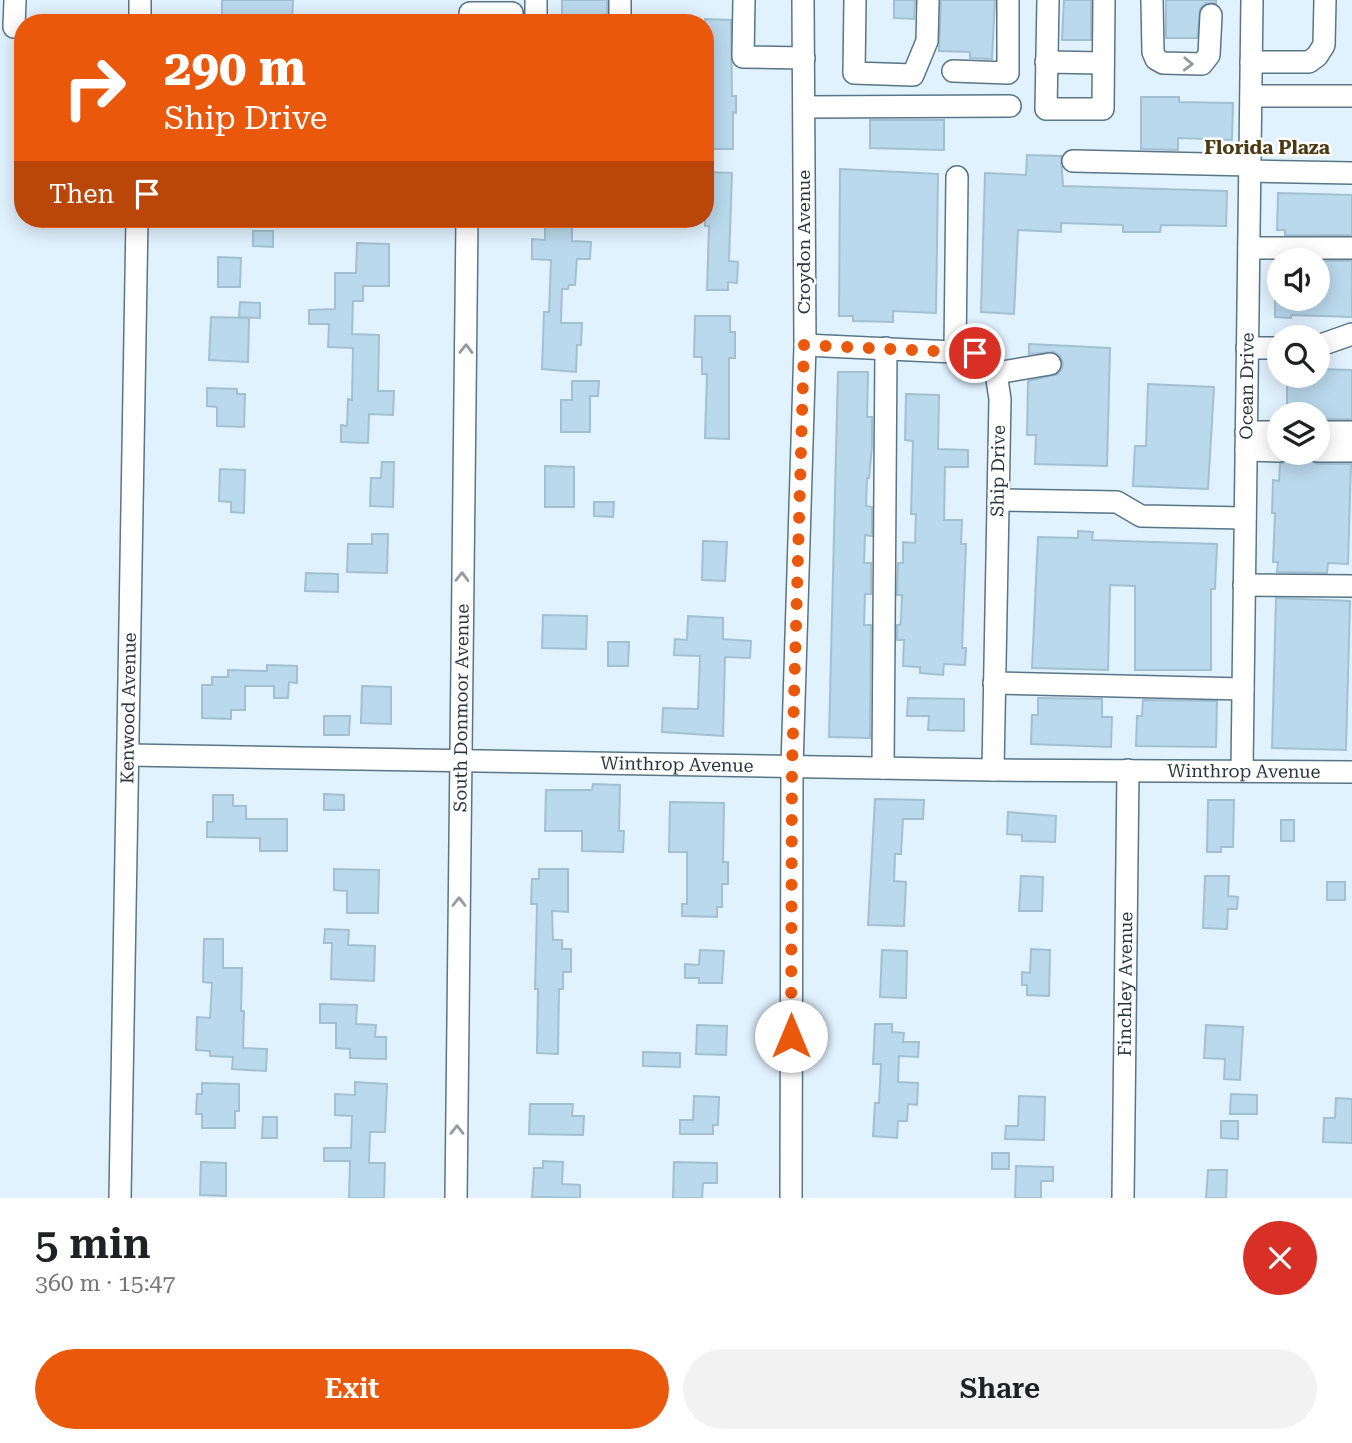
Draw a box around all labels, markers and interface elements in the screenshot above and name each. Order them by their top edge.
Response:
text: 290 m [164,40,306,97]
icon: right [49,42,140,133]
one-way arrow [1183,56,1194,71]
text: Ship Drive [164,99,327,137]
district label: Florida Plaza [1204,136,1330,159]
street label: Croydon Avenue [793,170,814,314]
icon: arrive [128,175,166,213]
text: Then [49,179,114,209]
map controls [1267,248,1330,465]
button: sound [1267,248,1330,311]
pin [945,323,1005,383]
button: search [1267,325,1330,388]
street label: Ocean Drive [1235,332,1258,440]
icon: arrive [956,334,994,372]
one-way arrow [458,344,473,355]
button: layers [1267,402,1330,465]
street label: Ship Drive [986,425,1009,517]
one-way arrow [454,571,470,582]
street label: South Donmoor Avenue [449,604,473,812]
street label: Kenwood Avenue [116,632,140,784]
street label: Winthrop Avenue [600,752,754,776]
street label: Winthrop Avenue [1167,760,1321,782]
one-way arrow [451,897,466,908]
street label: Finchley Avenue [1114,911,1136,1056]
position arrow [754,999,828,1073]
one-way arrow [449,1124,464,1135]
text: 5 min [35,1219,151,1268]
button: close [1243,1221,1317,1295]
text: 360 m · 15:47 [35,1270,175,1297]
button: Exit [35,1349,669,1429]
button: Share [683,1349,1317,1429]

